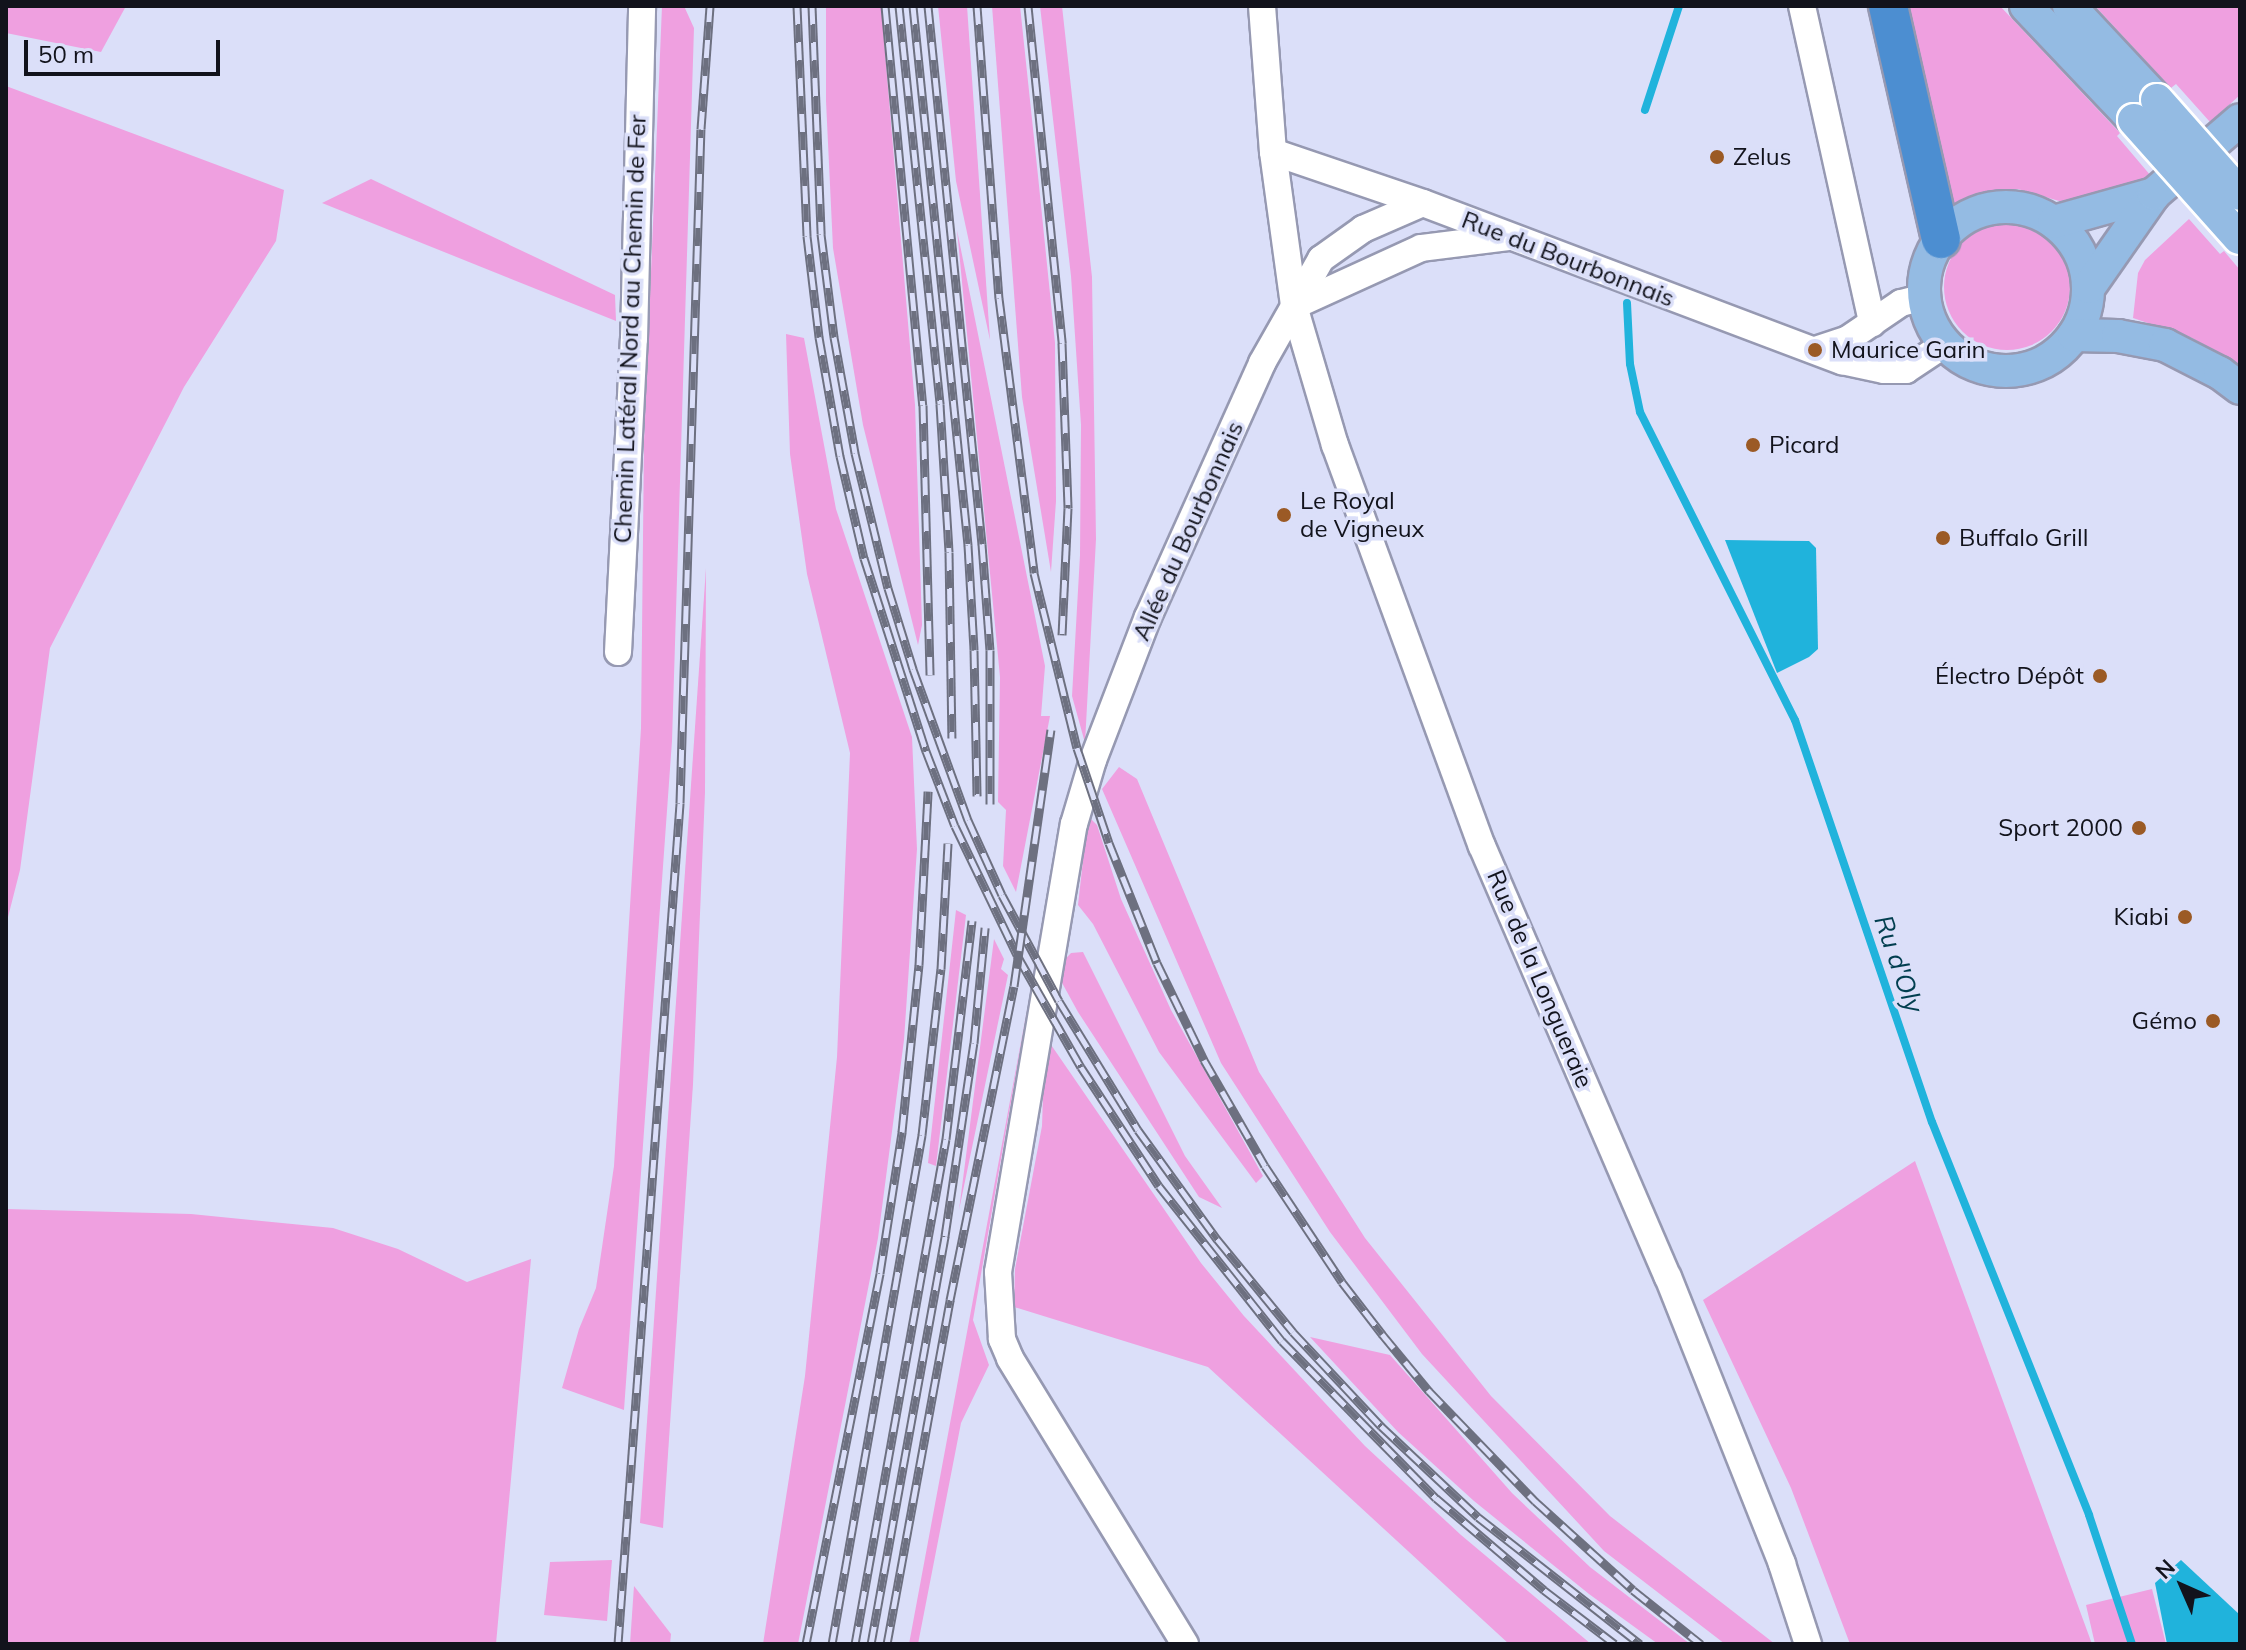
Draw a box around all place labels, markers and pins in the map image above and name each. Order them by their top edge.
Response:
place label: Zelus [1733,143,1791,171]
marker: Zelus [1708,148,1726,166]
place label: Maurice Garin [1831,336,1986,364]
marker: Maurice Garin [1806,341,1824,359]
place label: Picard [1769,431,1839,459]
marker: Picard [1744,436,1762,454]
place label: Le Royal de Vigneux [1300,487,1424,543]
marker: Le Royal de Vigneux [1275,506,1293,524]
place label: Buffalo Grill [1959,524,2088,552]
marker: Buffalo Grill [1934,529,1952,547]
place label: Électro Dépôt [1935,662,2084,690]
marker: Électro Dépôt [2091,667,2109,685]
place label: Sport 2000 [1998,814,2123,842]
marker: Sport 2000 [2130,819,2148,837]
place label: Kiabi [2114,903,2169,931]
marker: Kiabi [2176,908,2194,926]
place label: Gémo [2132,1007,2197,1035]
marker: Gémo [2204,1012,2222,1030]

